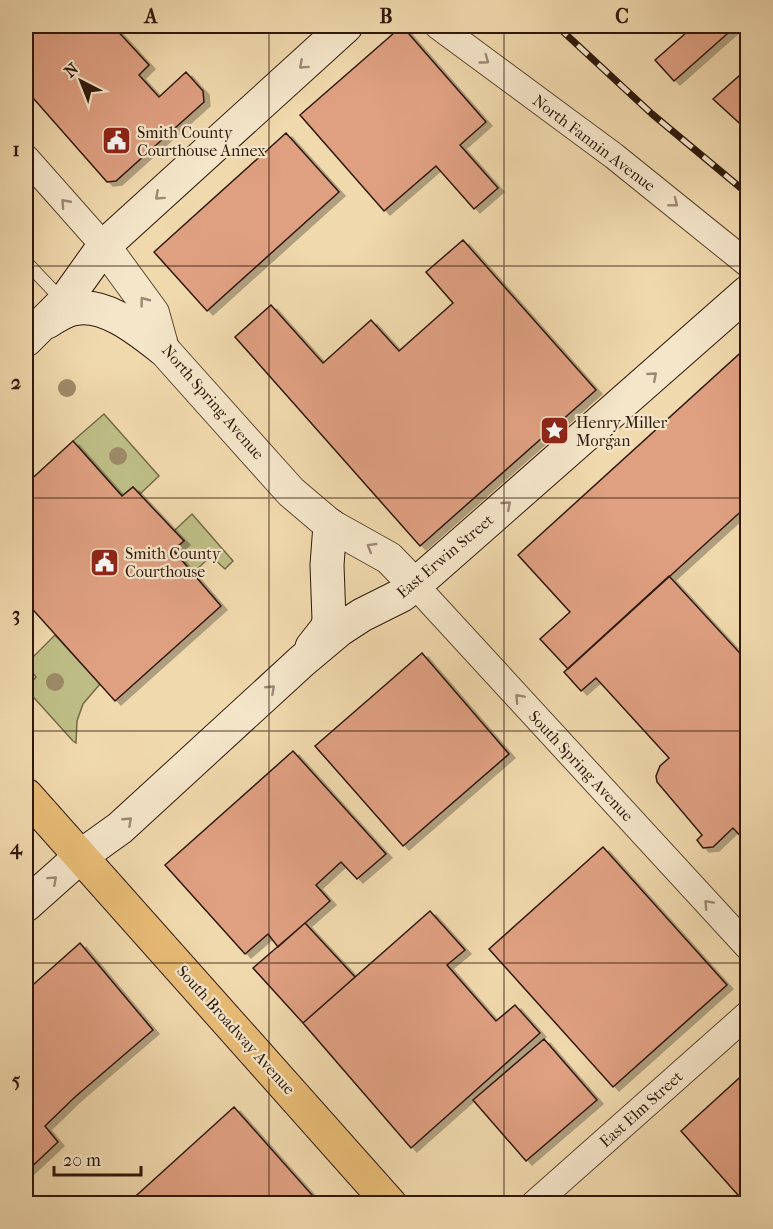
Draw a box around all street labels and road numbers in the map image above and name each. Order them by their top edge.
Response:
street label: North Fannin Avenue [529,91,659,195]
street label: North Spring Avenue [158,341,268,463]
street label: East Erwin Street [393,510,497,602]
street label: South Spring Avenue [525,707,637,825]
street label: South Broadway Avenue [173,962,299,1098]
street label: East Elm Street [595,1066,687,1151]

